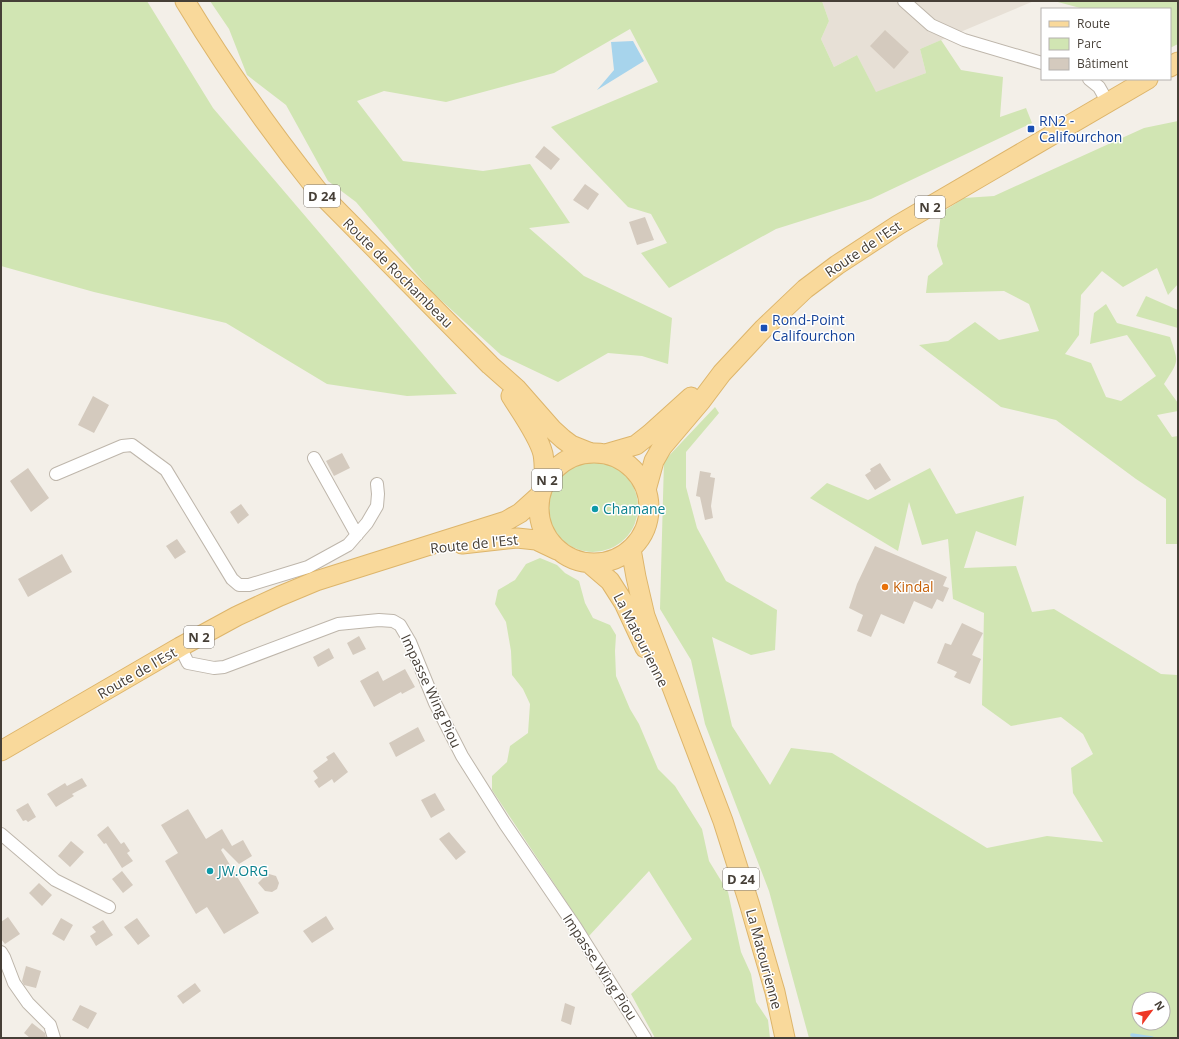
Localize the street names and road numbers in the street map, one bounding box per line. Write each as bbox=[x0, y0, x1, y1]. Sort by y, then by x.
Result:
road number: D 24 bbox=[304, 185, 340, 207]
road number: N 2 bbox=[915, 196, 945, 218]
street label: Route de Rochambeau bbox=[339, 214, 457, 332]
street label: Route de l'Est bbox=[821, 216, 905, 281]
road number: N 2 bbox=[532, 469, 562, 491]
street label: Route de l'Est bbox=[429, 529, 519, 558]
street label: La Matourienne bbox=[610, 589, 673, 690]
road number: N 2 bbox=[184, 626, 214, 648]
street label: Impasse Wing Piou bbox=[397, 631, 466, 751]
street label: Route de l'Est bbox=[94, 642, 180, 703]
road number: D 24 bbox=[723, 868, 759, 890]
street label: La Matourienne bbox=[742, 907, 787, 1011]
street label: Impasse Wing Piou bbox=[559, 910, 642, 1024]

